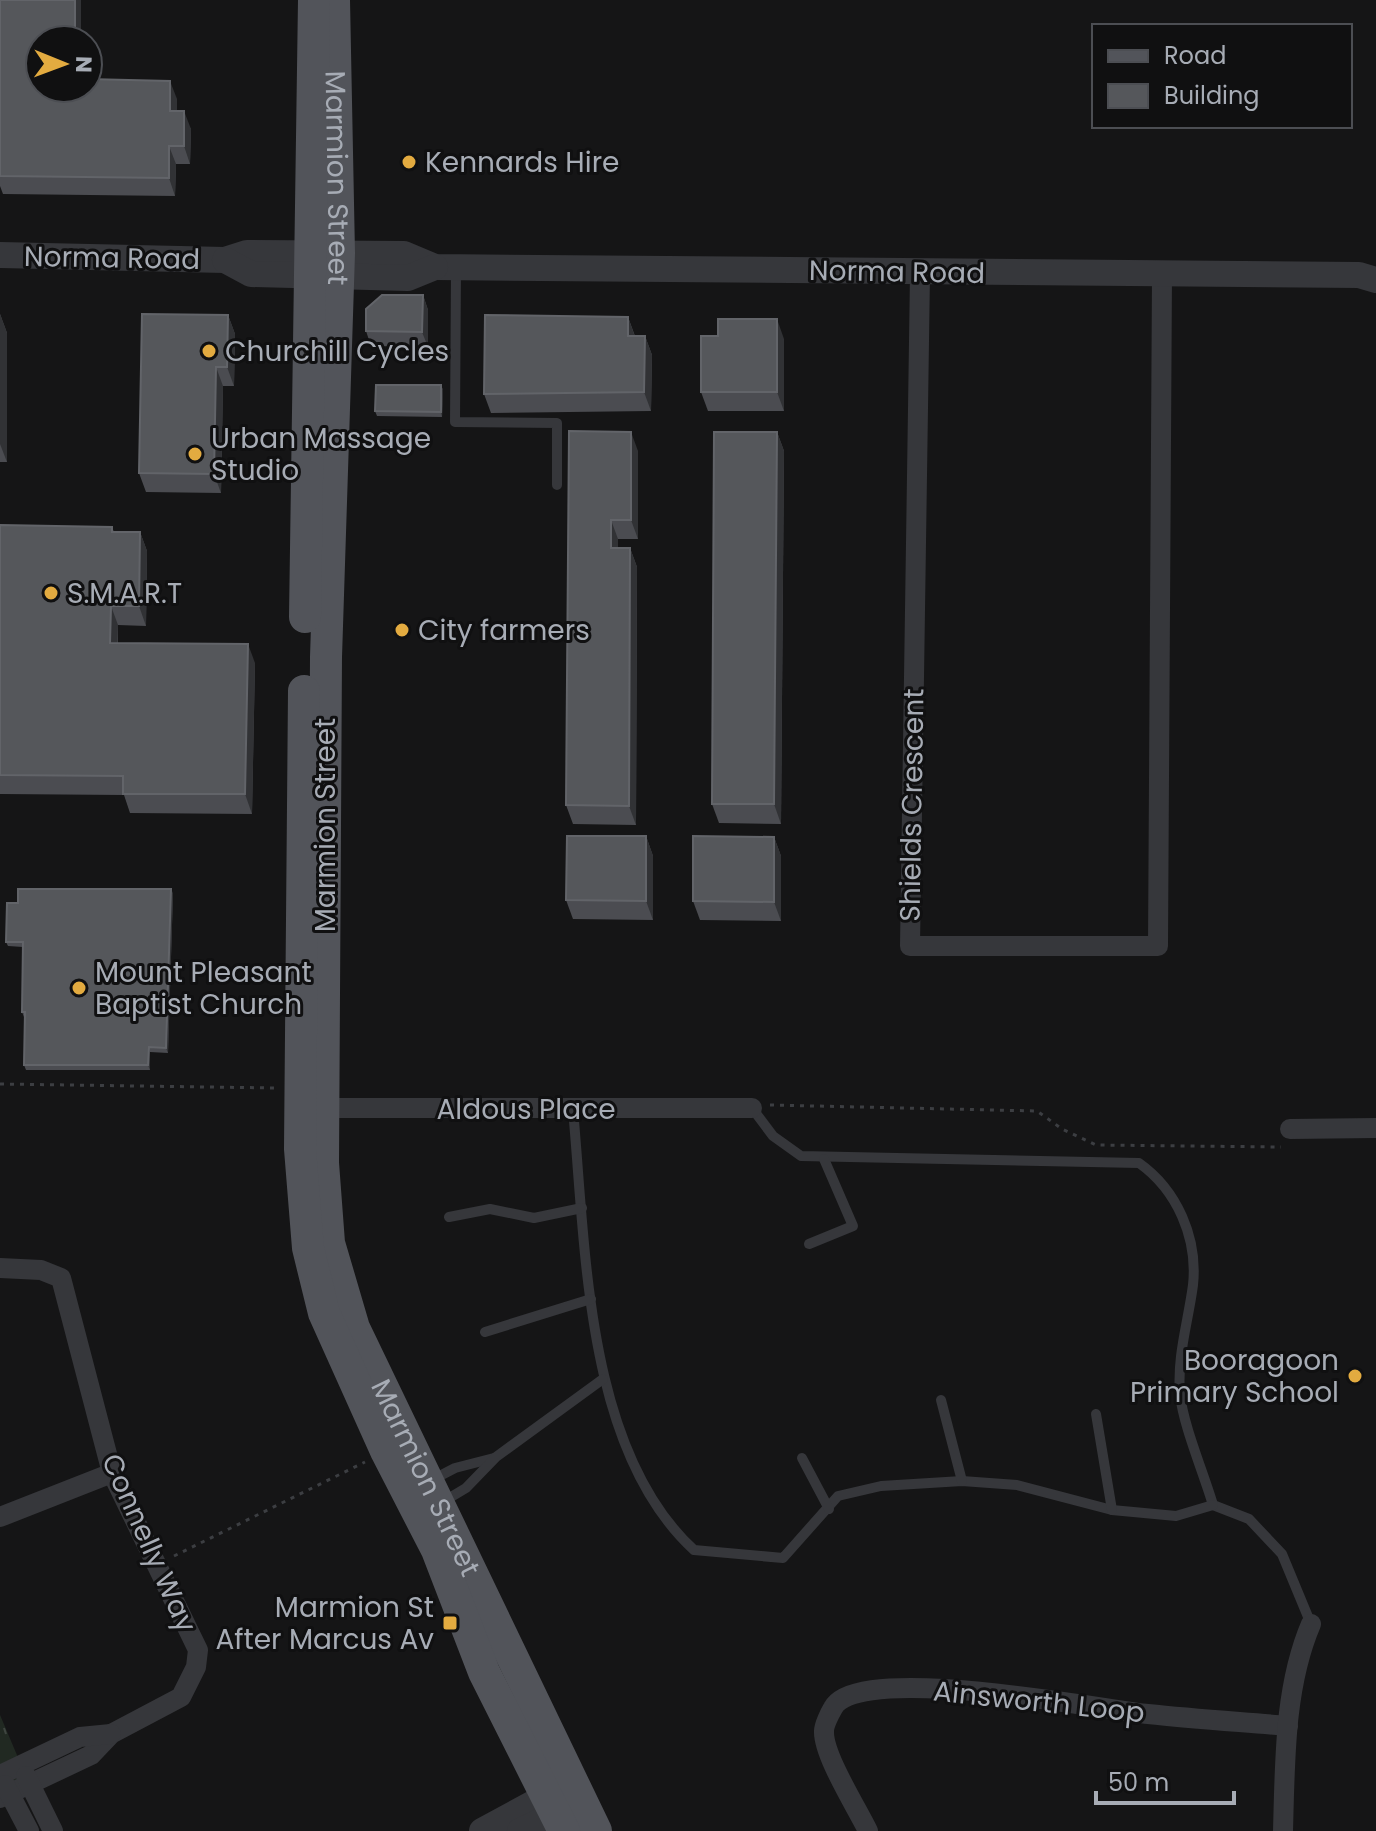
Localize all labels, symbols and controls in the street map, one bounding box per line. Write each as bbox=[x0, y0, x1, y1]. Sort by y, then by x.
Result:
north arrow bbox=[24, 24, 104, 104]
legend bbox=[1092, 24, 1352, 128]
text: Road bbox=[1164, 39, 1226, 72]
text: N bbox=[68, 56, 99, 73]
street label: Marmion Street bbox=[316, 70, 359, 286]
text: Building bbox=[1164, 79, 1260, 112]
place label: Kennards Hire bbox=[425, 143, 619, 182]
marker: Kennards Hire bbox=[400, 153, 418, 171]
street label: Norma Road bbox=[24, 237, 200, 279]
street label: Norma Road bbox=[809, 251, 985, 293]
place label: Churchill Cycles bbox=[225, 332, 449, 371]
marker: Churchill Cycles bbox=[200, 342, 218, 360]
place label: Urban Massage Studio bbox=[211, 419, 431, 490]
marker: Urban Massage Studio bbox=[186, 445, 204, 463]
place label: S.M.A.R.T bbox=[67, 574, 182, 613]
marker: S.M.A.R.T bbox=[42, 584, 60, 602]
place label: City farmers bbox=[418, 611, 590, 650]
marker: City farmers bbox=[393, 621, 411, 639]
street label: Shields Crescent bbox=[890, 688, 934, 922]
street label: Marmion Street bbox=[306, 718, 345, 932]
place label: Mount Pleasant Baptist Church bbox=[95, 953, 312, 1024]
marker: Mount Pleasant Baptist Church bbox=[70, 979, 88, 997]
street label: Aldous Place bbox=[436, 1090, 616, 1129]
place label: Booragoon Primary School bbox=[1130, 1341, 1339, 1412]
marker: Booragoon Primary School bbox=[1346, 1367, 1364, 1385]
street label: Marmion Street bbox=[362, 1372, 490, 1583]
street label: Connelly Way bbox=[92, 1447, 206, 1639]
place label: Marmion St After Marcus Av bbox=[215, 1588, 434, 1659]
marker: Marmion St After Marcus Av bbox=[441, 1614, 459, 1632]
street label: Ainsworth Loop bbox=[932, 1672, 1146, 1732]
scale bar bbox=[1096, 1755, 1234, 1805]
text: 50 m bbox=[1108, 1766, 1169, 1799]

